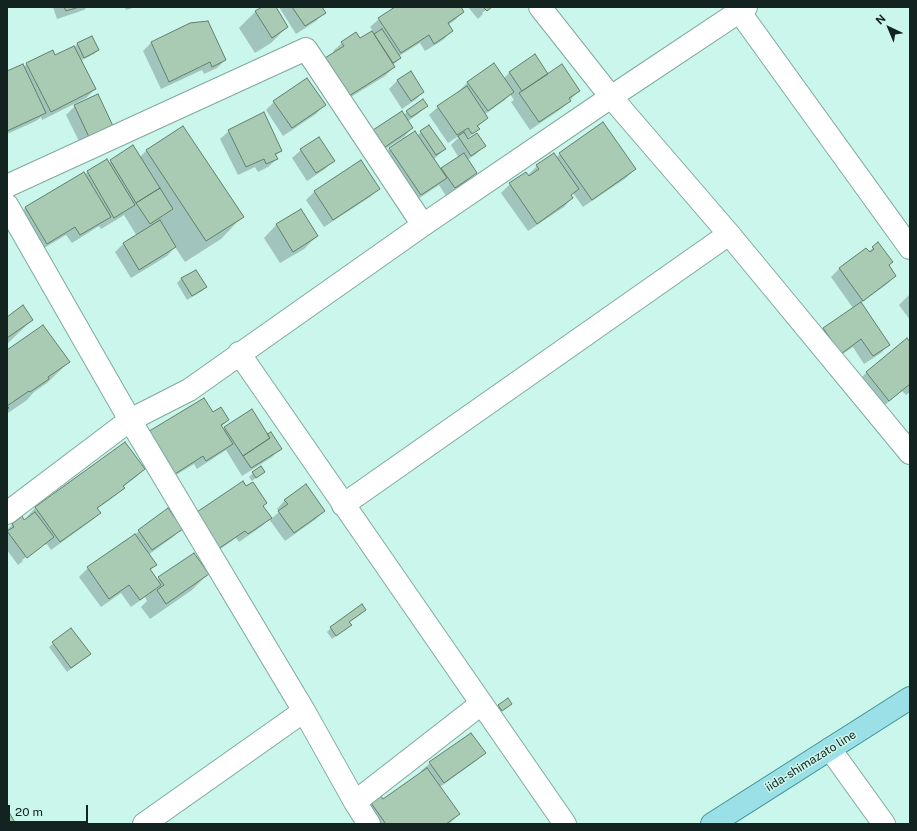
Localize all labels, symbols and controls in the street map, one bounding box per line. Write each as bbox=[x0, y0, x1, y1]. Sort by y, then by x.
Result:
north arrow bbox=[869, 8, 909, 48]
text: N bbox=[873, 12, 888, 27]
street label: iida-shimazato line bbox=[763, 727, 859, 795]
scale bar bbox=[10, 797, 90, 823]
text: 20 m bbox=[15, 805, 43, 819]

